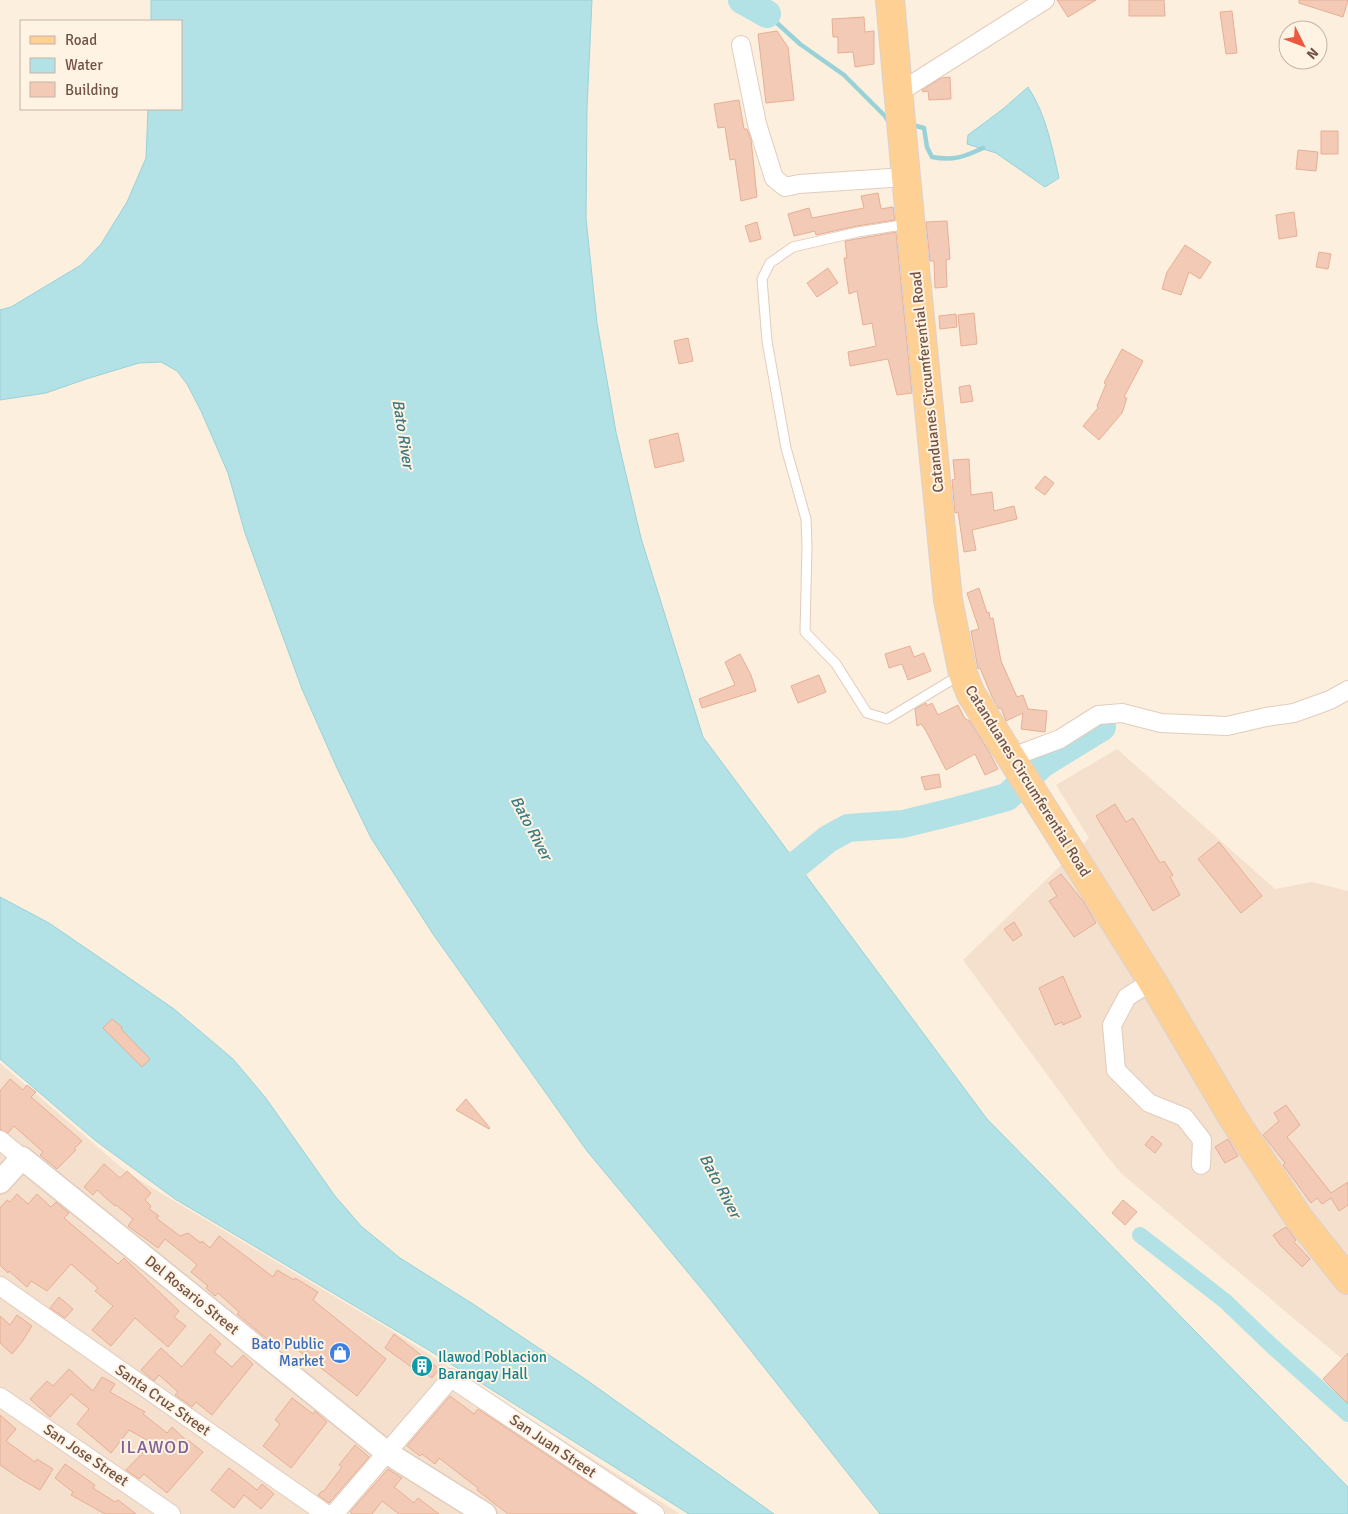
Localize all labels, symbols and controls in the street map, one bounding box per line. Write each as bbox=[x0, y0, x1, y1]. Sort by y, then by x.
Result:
legend bbox=[20, 20, 182, 110]
north arrow bbox=[1278, 20, 1328, 70]
text: Road bbox=[65, 31, 97, 49]
text: N bbox=[1303, 44, 1322, 63]
text: Water bbox=[65, 56, 103, 74]
text: Building bbox=[65, 81, 119, 99]
street label: Catanduanes Circumferential Road bbox=[906, 270, 948, 494]
water label: Bato River bbox=[388, 398, 419, 472]
street label: Catanduanes Circumferential Road bbox=[961, 682, 1095, 880]
water label: Bato River bbox=[506, 793, 557, 865]
water label: Bato River bbox=[695, 1151, 746, 1223]
street label: Del Rosario Street bbox=[141, 1252, 243, 1338]
place label: Bato Public Market bbox=[251, 1335, 324, 1370]
shop icon: Bato Public Market bbox=[328, 1341, 352, 1365]
place label: Ilawod Poblacion Barangay Hall bbox=[438, 1348, 547, 1383]
building icon: Ilawod Poblacion Barangay Hall bbox=[410, 1354, 434, 1378]
street label: Santa Cruz Street bbox=[112, 1360, 214, 1440]
street label: San Juan Street bbox=[506, 1410, 600, 1482]
street label: San Jose Street bbox=[40, 1420, 132, 1490]
district label: ILAWOD bbox=[120, 1436, 190, 1458]

